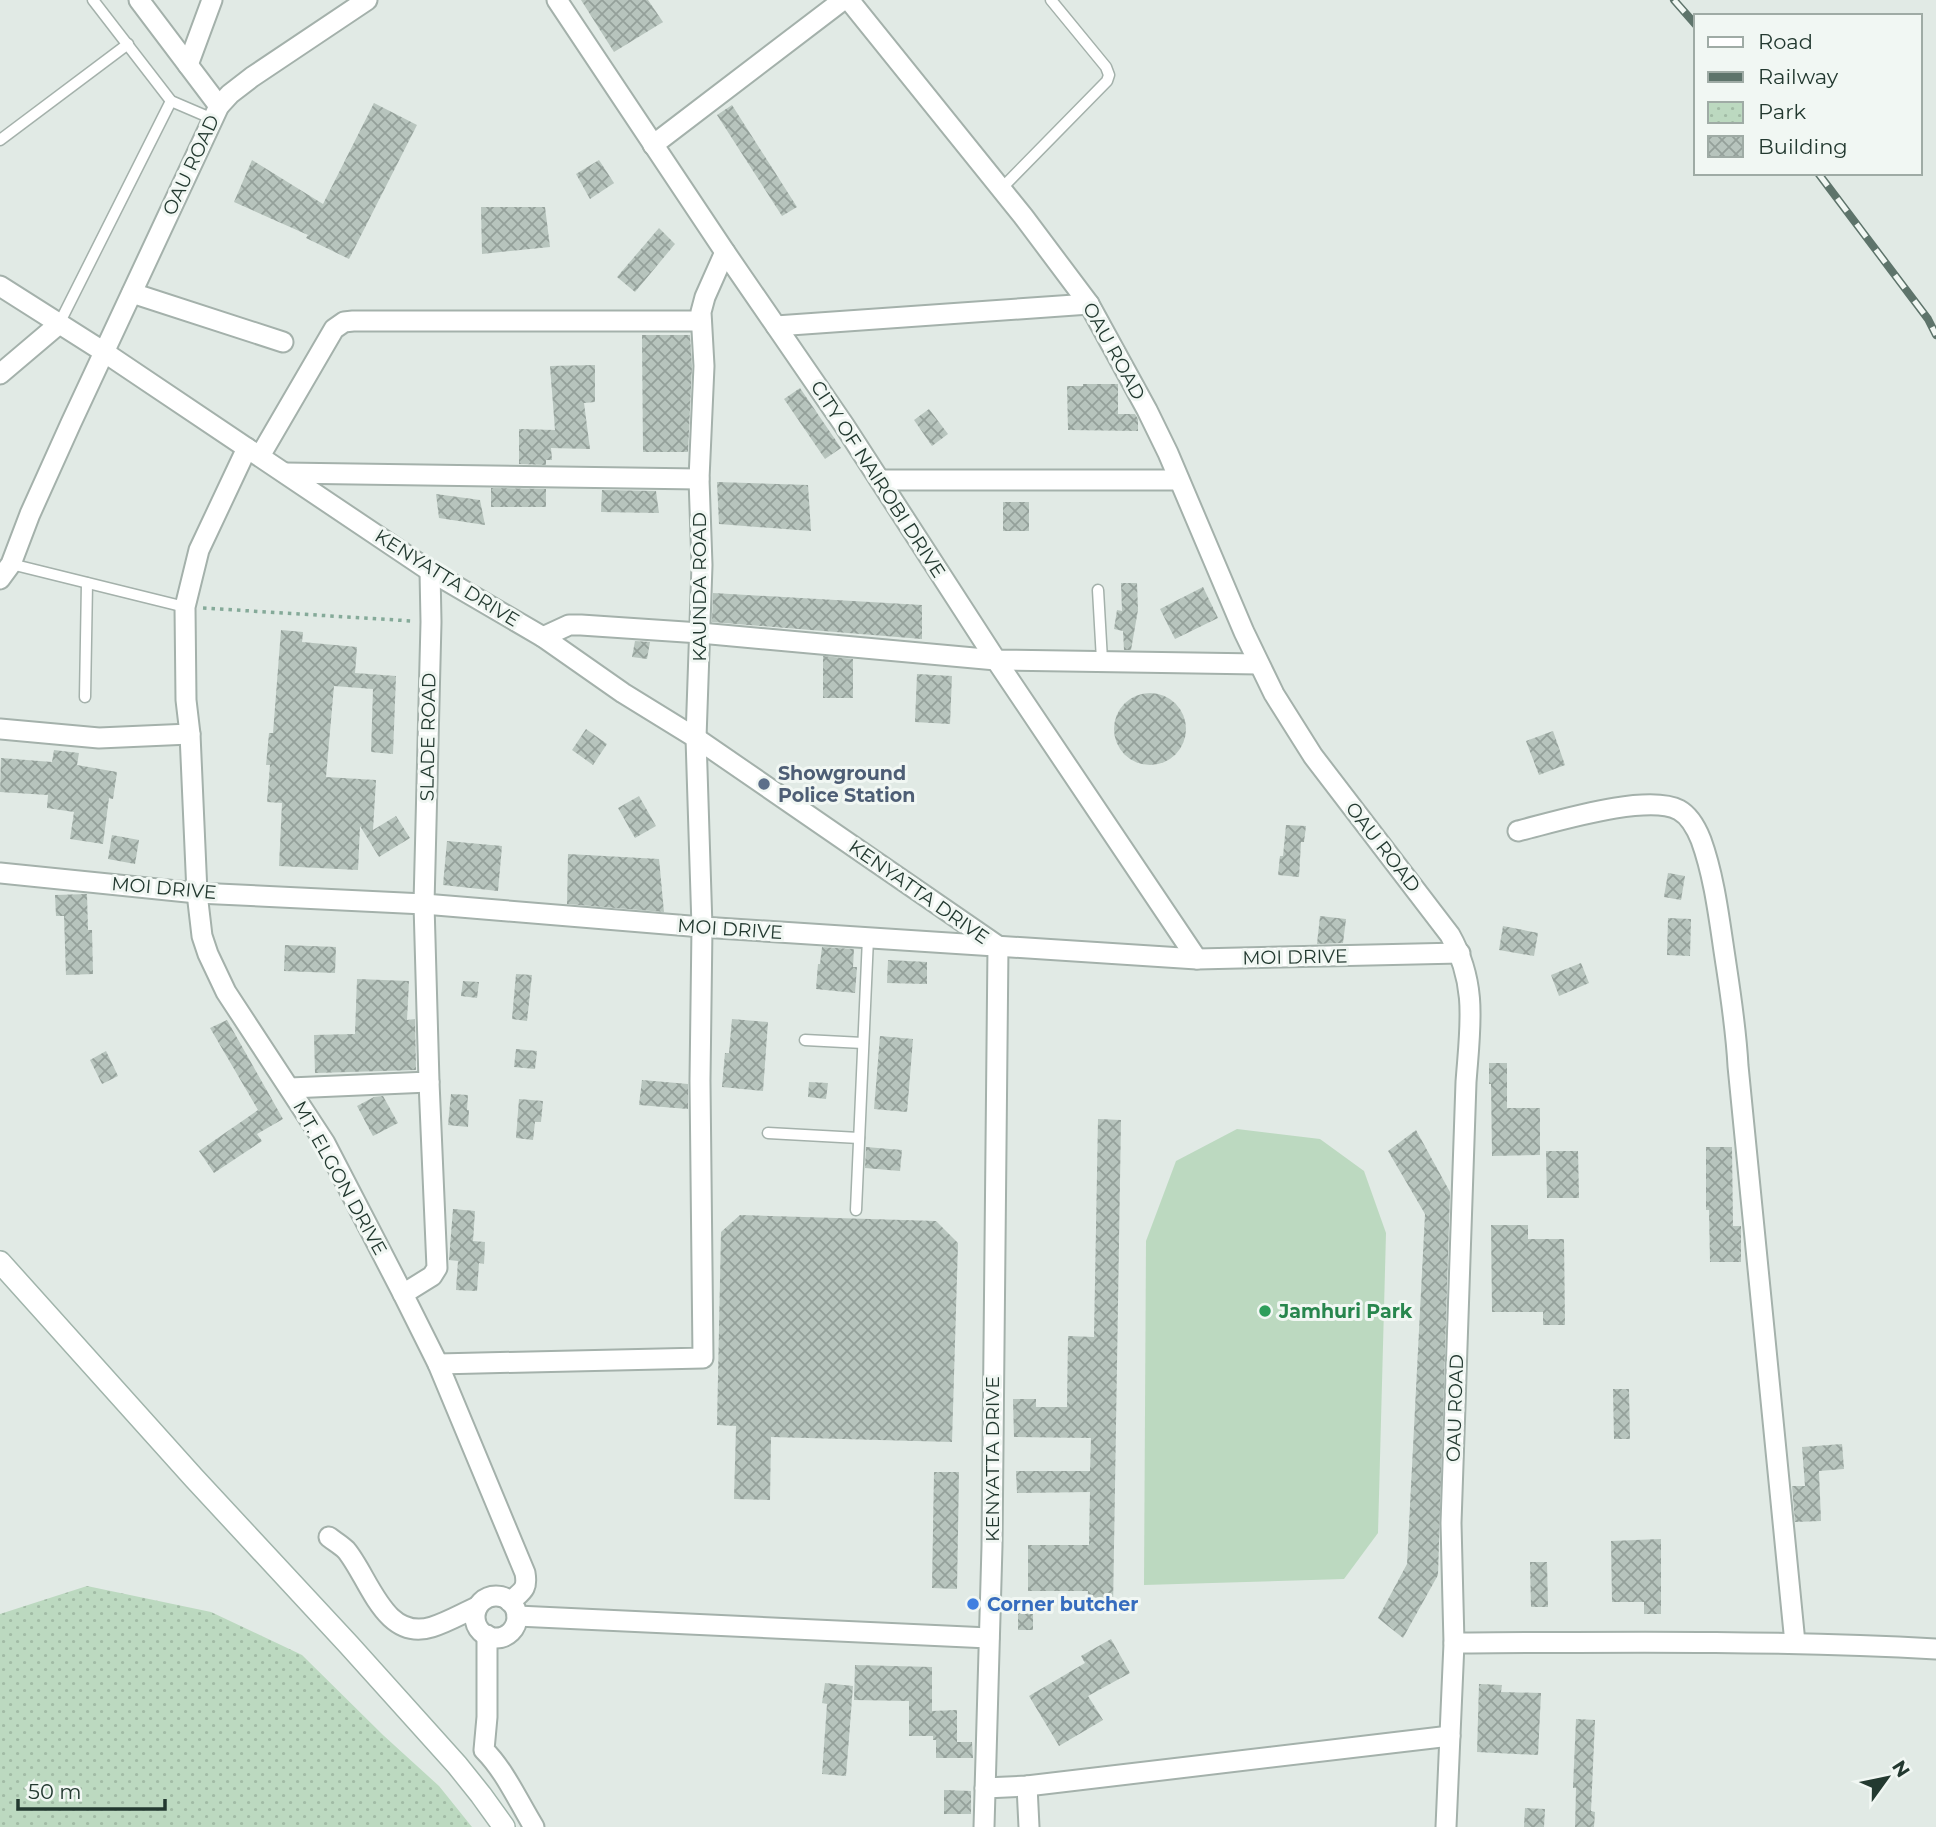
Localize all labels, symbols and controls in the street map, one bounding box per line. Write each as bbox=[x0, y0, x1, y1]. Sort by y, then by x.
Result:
legend bbox=[1694, 14, 1922, 175]
text: Road bbox=[1758, 29, 1813, 54]
text: Railway bbox=[1758, 64, 1839, 89]
text: Park bbox=[1758, 99, 1806, 124]
street label: OAU ROAD bbox=[158, 111, 224, 219]
text: Building bbox=[1758, 134, 1848, 159]
street label: OAU ROAD bbox=[1078, 298, 1150, 404]
street label: CITY OF NAIROBI DRIVE bbox=[806, 376, 950, 582]
street label: KAUNDA ROAD bbox=[688, 512, 711, 662]
street label: KENYATTA DRIVE bbox=[371, 524, 523, 632]
street label: SLADE ROAD bbox=[415, 672, 441, 802]
place label: Showground Police Station bbox=[778, 762, 915, 807]
marker: Showground Police Station bbox=[756, 776, 772, 792]
street label: OAU ROAD bbox=[1341, 797, 1425, 897]
street label: KENYATTA DRIVE bbox=[844, 835, 994, 949]
street label: MOI DRIVE bbox=[111, 872, 217, 904]
street label: MOI DRIVE bbox=[677, 914, 783, 944]
street label: MOI DRIVE bbox=[1242, 945, 1348, 969]
street label: MT. ELGON DRIVE bbox=[288, 1097, 392, 1259]
place label: Jamhuri Park bbox=[1278, 1300, 1413, 1323]
marker: Jamhuri Park bbox=[1257, 1303, 1273, 1319]
street label: OAU ROAD bbox=[1442, 1354, 1468, 1462]
street label: KENYATTA DRIVE bbox=[981, 1376, 1004, 1542]
place label: Corner butcher bbox=[987, 1593, 1138, 1616]
marker: Corner butcher bbox=[965, 1596, 981, 1612]
north arrow bbox=[1852, 1743, 1922, 1813]
text: N bbox=[1887, 1756, 1915, 1782]
scale bar bbox=[18, 1768, 164, 1812]
text: 50 m bbox=[28, 1779, 82, 1804]

